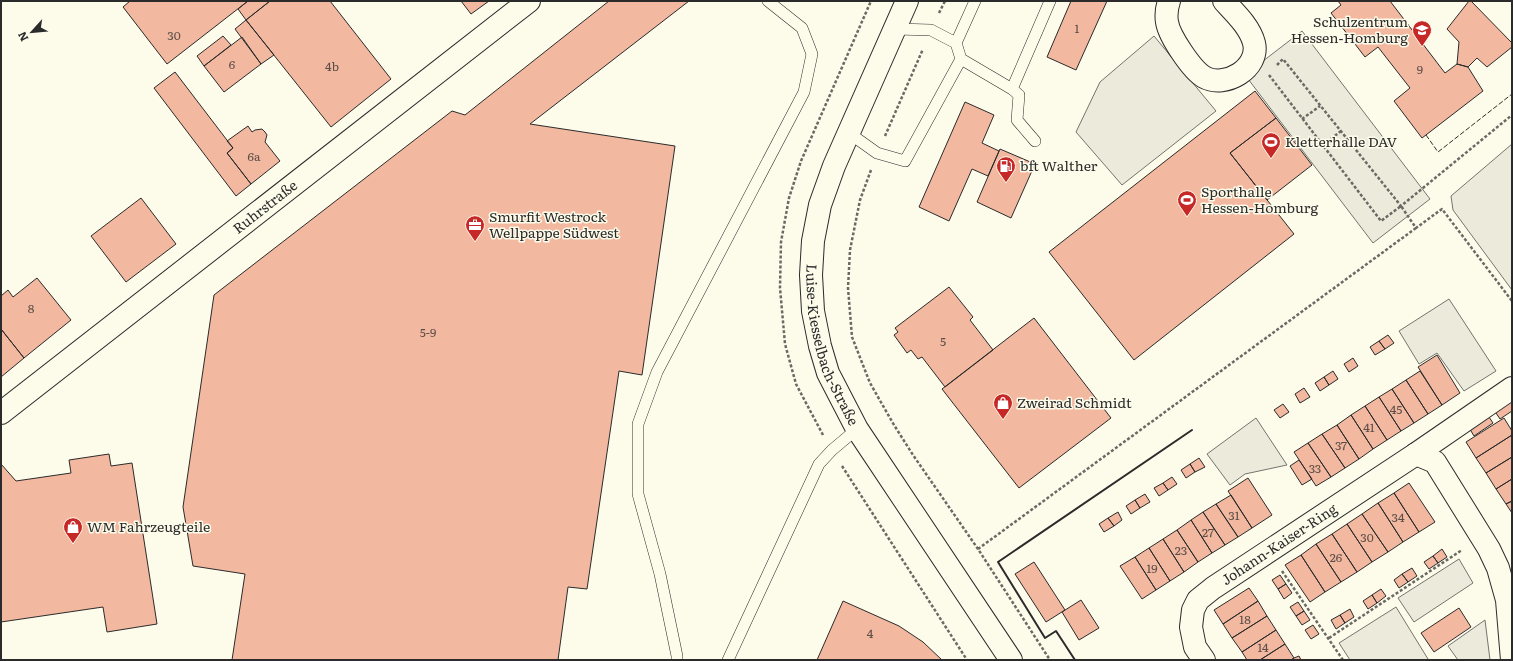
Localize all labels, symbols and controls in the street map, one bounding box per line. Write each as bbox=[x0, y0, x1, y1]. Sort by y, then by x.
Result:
place label: Schulzentrum Hessen-Homburg bbox=[1291, 11, 1408, 47]
north arrow bbox=[12, 12, 52, 52]
house number: 1 bbox=[1075, 19, 1080, 37]
school or university icon: Schulzentrum Hessen-Homburg bbox=[1411, 19, 1433, 47]
house number: 30 bbox=[167, 26, 181, 44]
text: N bbox=[13, 29, 31, 45]
house number: 6 bbox=[229, 55, 236, 73]
house number: 4b bbox=[325, 57, 339, 75]
house number: 9 bbox=[1417, 60, 1423, 78]
sports icon: Kletterhalle DAV bbox=[1260, 131, 1282, 159]
place label: Kletterhalle DAV bbox=[1285, 131, 1398, 151]
house number: 6a bbox=[248, 147, 261, 165]
fuel station icon: bft Walther bbox=[995, 155, 1017, 183]
place label: bft Walther bbox=[1020, 155, 1098, 175]
street label: Ruhrstraße bbox=[228, 175, 301, 238]
place label: Sporthalle Hessen-Homburg bbox=[1201, 181, 1318, 217]
sports icon: Sporthalle Hessen-Homburg bbox=[1176, 189, 1198, 217]
place label: Smurfit Westrock Wellpappe Südwest bbox=[489, 206, 619, 242]
office icon: Smurfit Westrock Wellpappe Südwest bbox=[464, 214, 486, 242]
street label: Luise-Kiesselbach-Straße bbox=[802, 264, 864, 429]
house number: 8 bbox=[28, 299, 35, 317]
house number: 5-9 bbox=[420, 323, 436, 341]
house number: 5 bbox=[940, 332, 946, 350]
shop icon: Zweirad Schmidt bbox=[992, 392, 1014, 420]
place label: Zweirad Schmidt bbox=[1017, 392, 1132, 412]
house number: 45 bbox=[1390, 400, 1402, 418]
house number: 41 bbox=[1363, 418, 1375, 436]
house number: 37 bbox=[1335, 436, 1347, 454]
house number: 33 bbox=[1309, 459, 1321, 477]
street label: Johann-Kaiser-Ring bbox=[1217, 498, 1341, 589]
house number: 31 bbox=[1228, 506, 1240, 524]
house number: 34 bbox=[1391, 508, 1405, 526]
shop icon: WM Fahrzeugteile bbox=[62, 516, 84, 544]
place label: WM Fahrzeugteile bbox=[87, 516, 210, 536]
house number: 27 bbox=[1202, 523, 1214, 541]
house number: 30 bbox=[1360, 528, 1374, 546]
house number: 23 bbox=[1175, 541, 1187, 559]
house number: 26 bbox=[1330, 548, 1343, 566]
house number: 19 bbox=[1146, 559, 1158, 577]
house number: 18 bbox=[1239, 610, 1251, 628]
house number: 4 bbox=[867, 624, 874, 642]
house number: 14 bbox=[1257, 638, 1269, 656]

